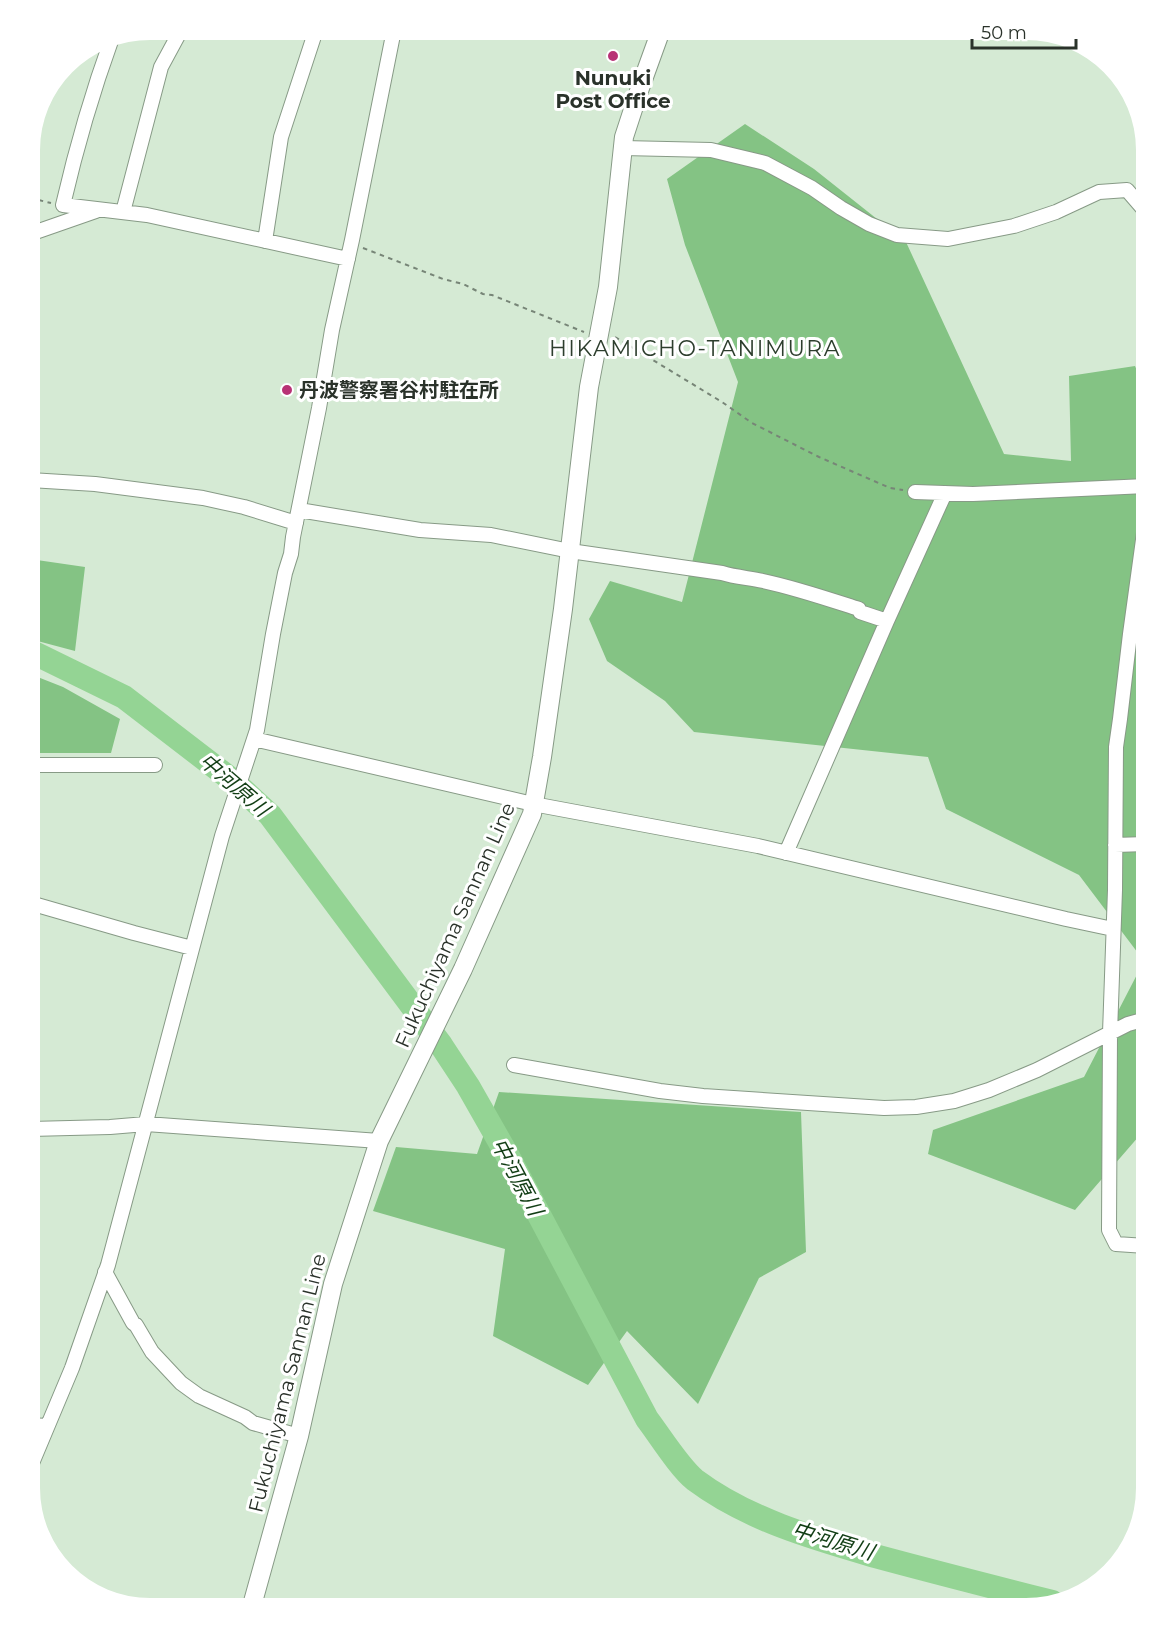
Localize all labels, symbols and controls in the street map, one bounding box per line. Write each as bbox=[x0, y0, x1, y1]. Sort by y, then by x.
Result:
scale bar bbox=[972, 12, 1076, 50]
text: 50 m bbox=[981, 22, 1027, 44]
marker: Nunuki Post Office bbox=[606, 49, 620, 63]
place label: Nunuki Post Office bbox=[555, 66, 671, 113]
district label: HIKAMICHO-TANIMURA bbox=[549, 335, 841, 362]
place label: 丹波警察署谷村駐在所 bbox=[299, 378, 499, 402]
marker: 丹波警察署谷村駐在所 bbox=[280, 383, 294, 397]
water label: 中河原川 bbox=[194, 748, 276, 823]
street label: Fukuchiyama Sannan Line bbox=[390, 799, 520, 1051]
water label: 中河原川 bbox=[487, 1134, 549, 1221]
street label: Fukuchiyama Sannan Line bbox=[243, 1251, 331, 1515]
water label: 中河原川 bbox=[789, 1516, 879, 1565]

